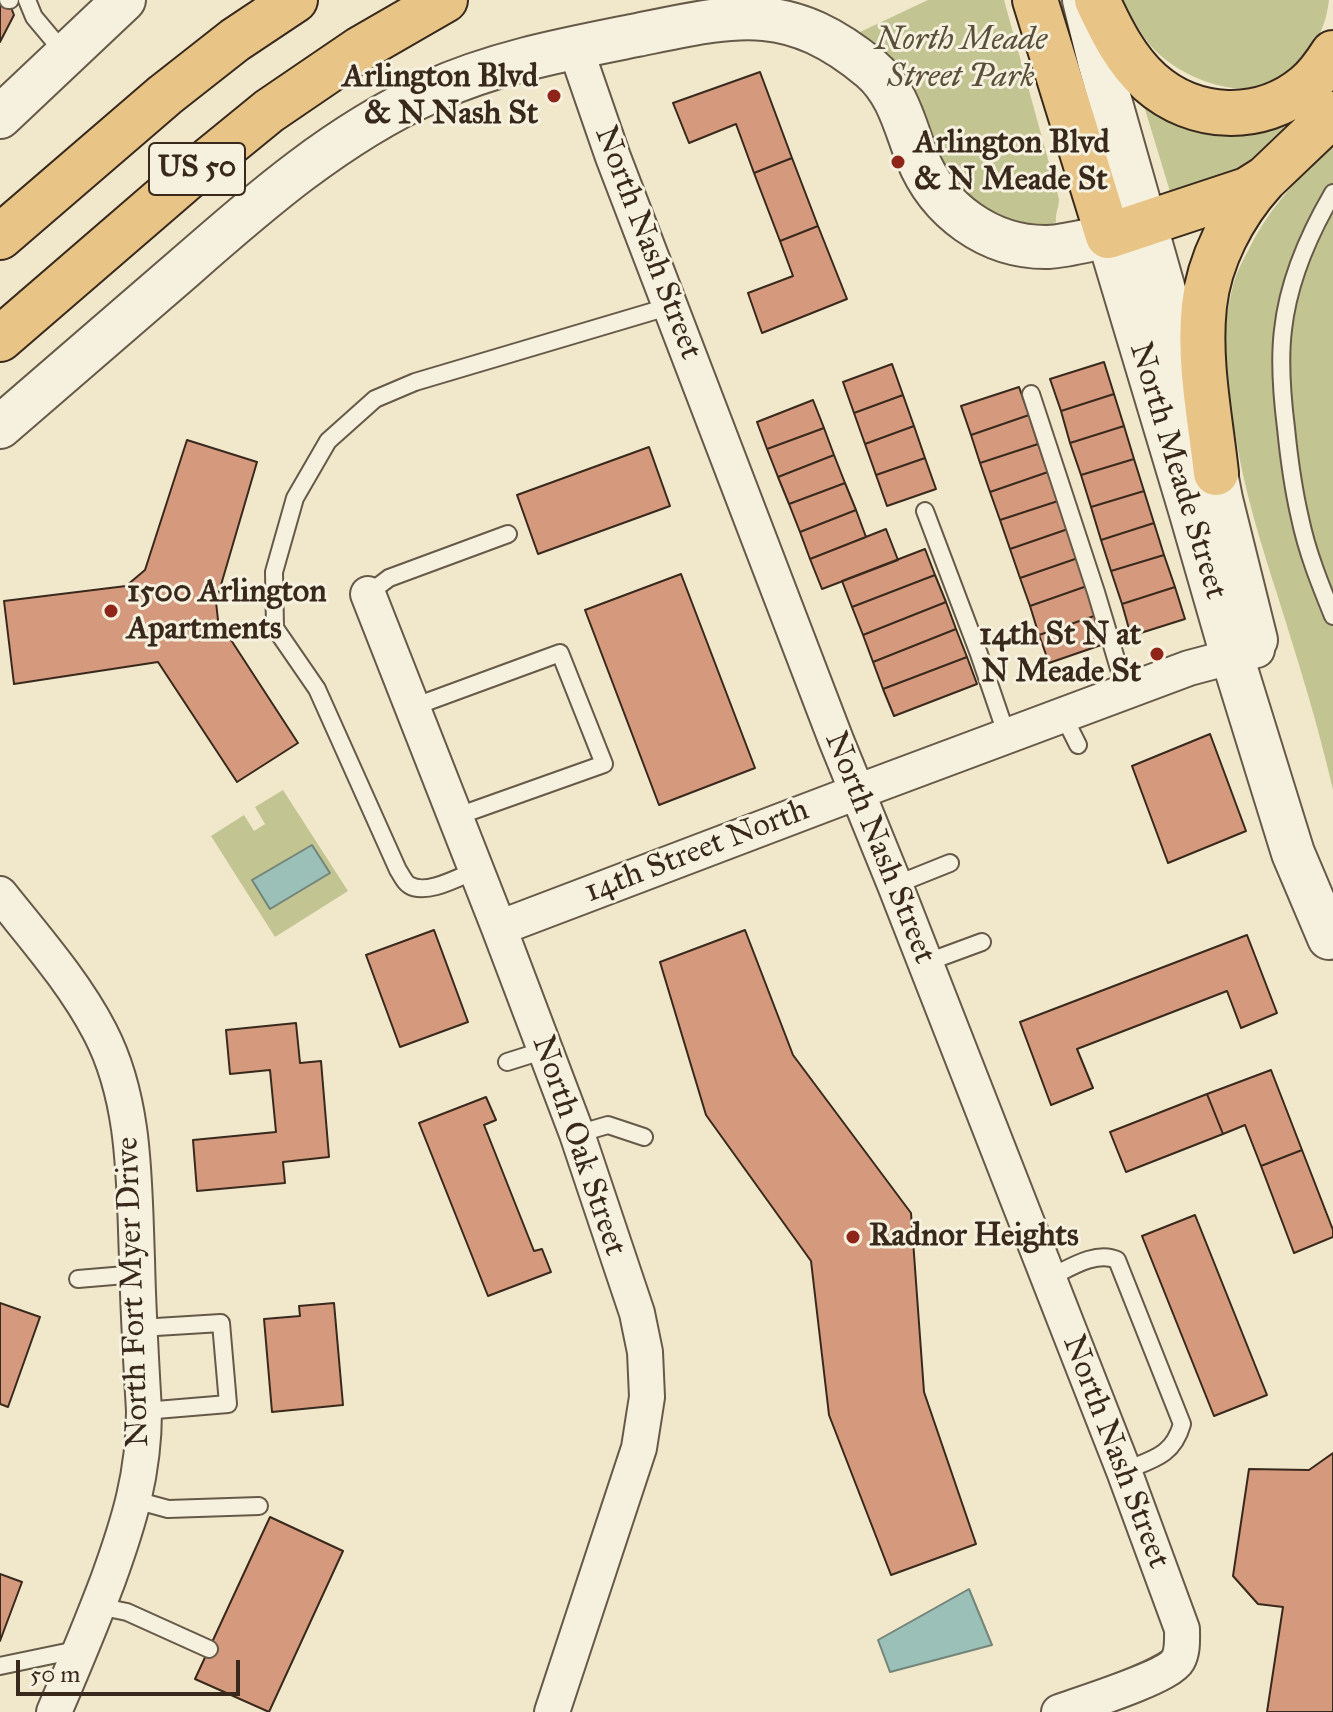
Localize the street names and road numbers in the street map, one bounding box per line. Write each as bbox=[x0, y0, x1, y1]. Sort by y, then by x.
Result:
street label: North Nash Street bbox=[585, 121, 709, 365]
road number: US 50 bbox=[149, 143, 245, 195]
street label: North Meade Street bbox=[1120, 338, 1234, 604]
street label: North Nash Street bbox=[815, 726, 943, 970]
street label: 14th Street North bbox=[580, 792, 814, 912]
street label: North Oak Street bbox=[522, 1031, 634, 1261]
street label: North Fort Myer Drive bbox=[109, 1136, 159, 1448]
street label: North Nash Street bbox=[1053, 1330, 1177, 1574]

